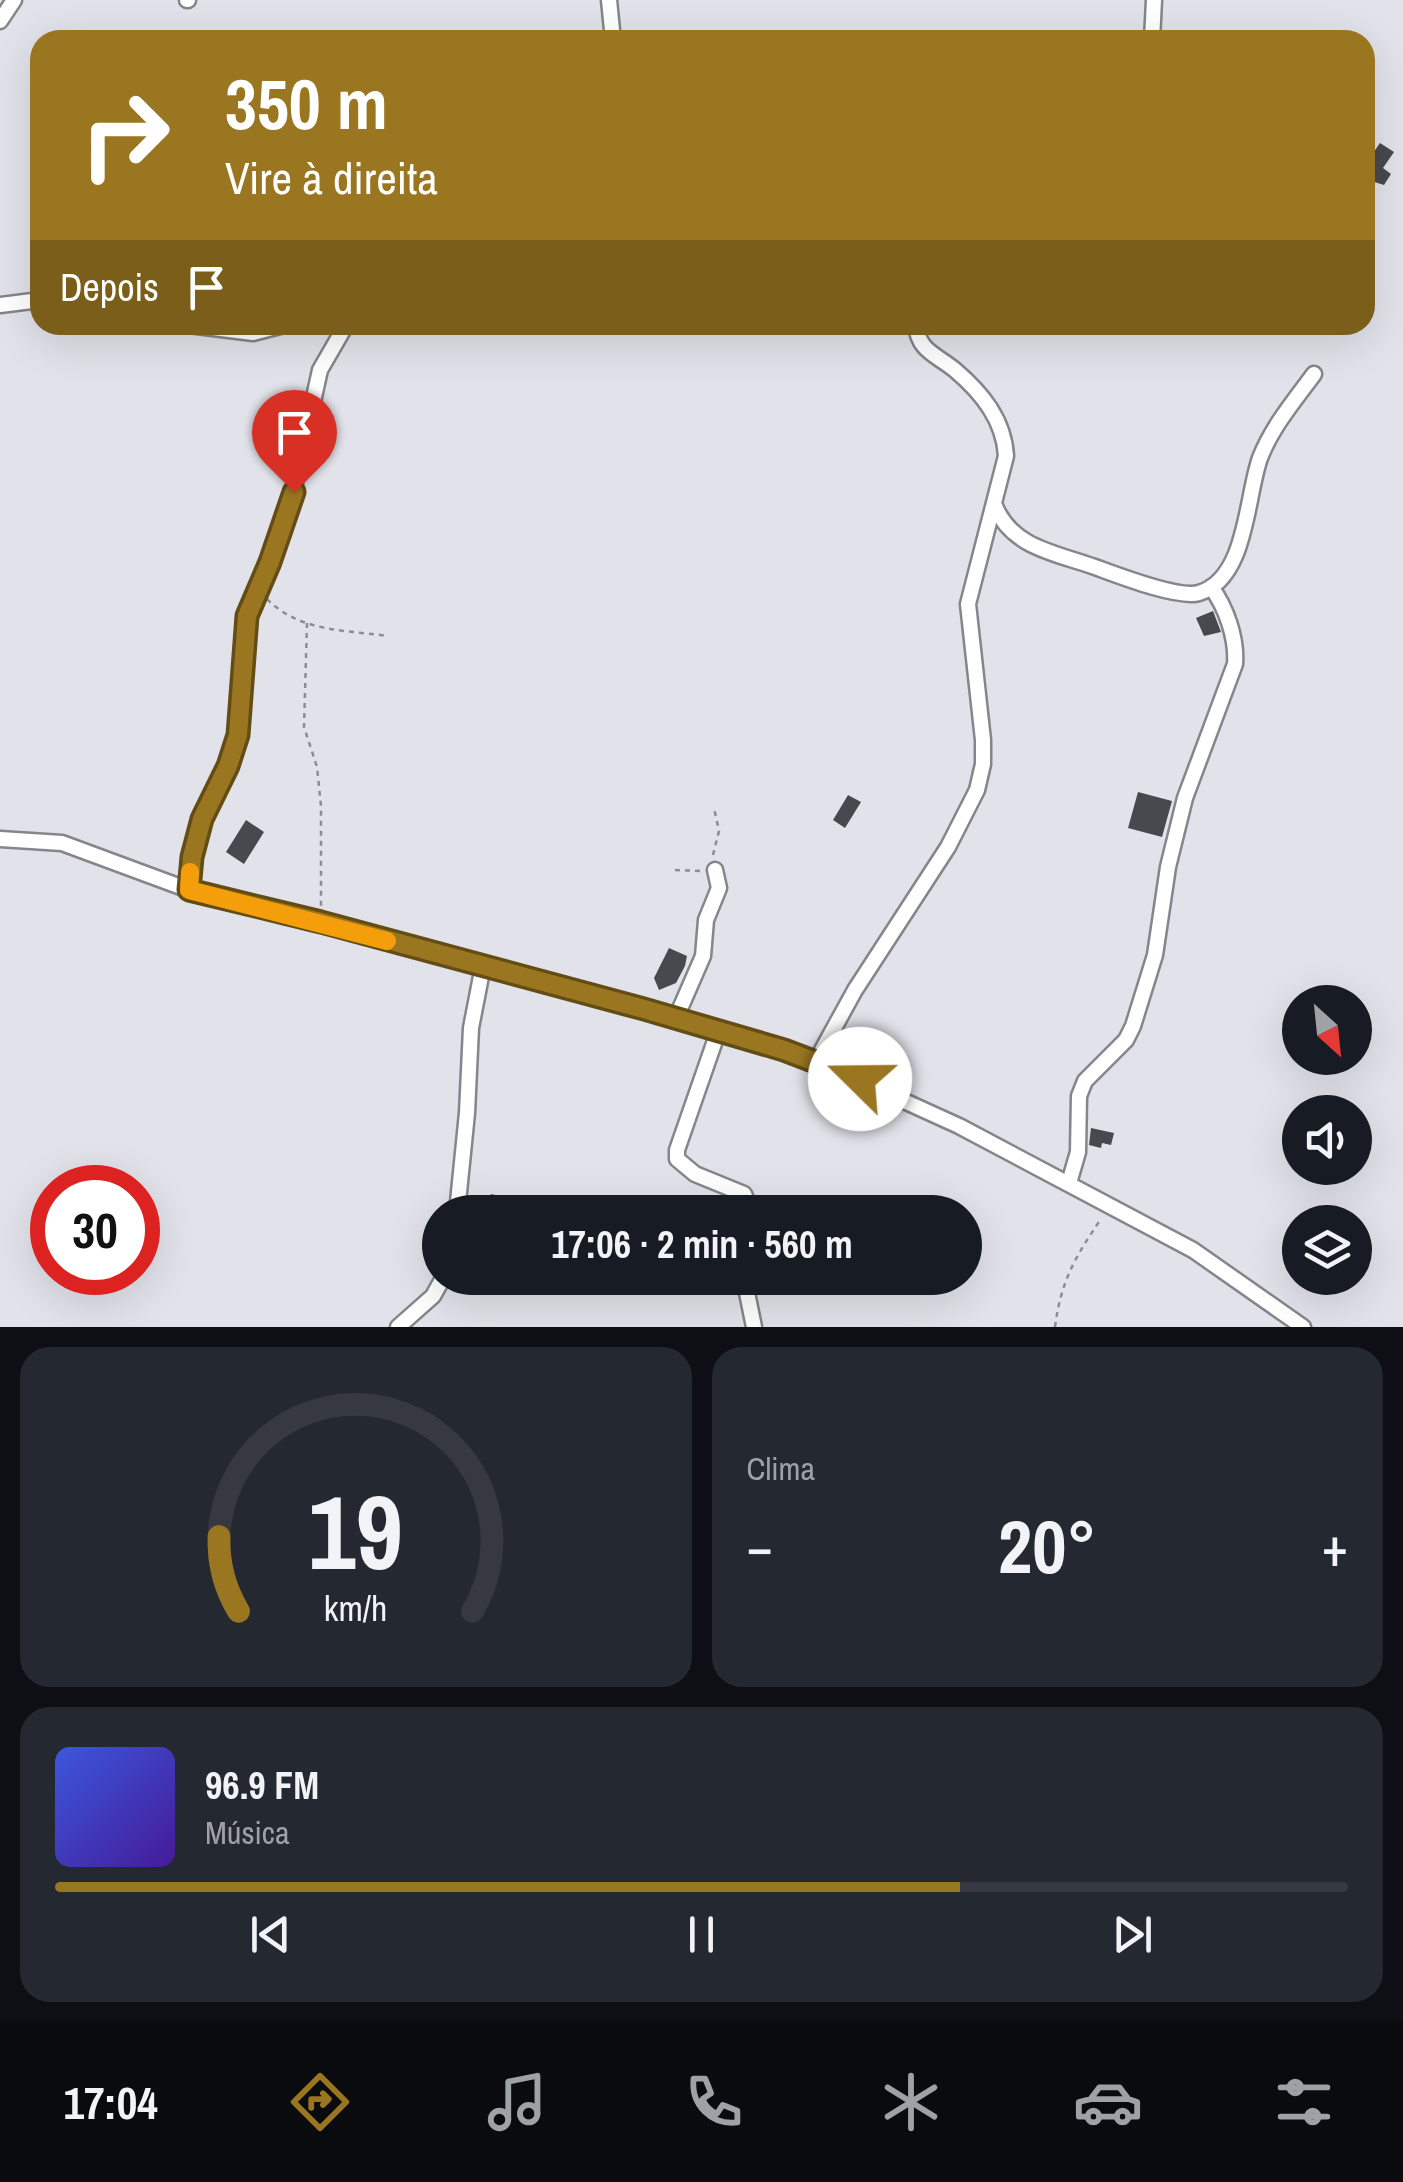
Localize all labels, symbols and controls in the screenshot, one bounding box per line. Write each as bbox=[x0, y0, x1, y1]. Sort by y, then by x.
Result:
text: 350 m bbox=[225, 57, 388, 151]
icon: right bbox=[60, 70, 190, 200]
text: Vire à direita bbox=[225, 147, 438, 208]
icon: arrive bbox=[179, 260, 234, 315]
text: Depois bbox=[60, 262, 159, 313]
pin bbox=[252, 390, 337, 493]
icon: arrive bbox=[267, 405, 322, 460]
north arrow bbox=[1282, 985, 1372, 1075]
map controls bbox=[1282, 985, 1372, 1295]
position arrow bbox=[808, 1027, 912, 1131]
button: sound bbox=[1282, 1095, 1372, 1185]
speed limit sign: 30 bbox=[30, 1165, 160, 1295]
button: layers bbox=[1282, 1205, 1372, 1295]
text: 17:06 · 2 min · 560 m bbox=[551, 1219, 853, 1270]
text: Clima bbox=[747, 1447, 815, 1490]
text: 19 bbox=[308, 1461, 403, 1601]
text: 20° bbox=[998, 1495, 1096, 1596]
text: − bbox=[747, 1509, 773, 1583]
text: + bbox=[1322, 1509, 1348, 1583]
text: km/h bbox=[324, 1584, 388, 1632]
text: 96.9 FM bbox=[205, 1760, 319, 1811]
text: Música bbox=[205, 1811, 290, 1854]
icon: previous bbox=[243, 1907, 298, 1962]
icon: pause bbox=[674, 1907, 729, 1962]
icon: next bbox=[1105, 1907, 1160, 1962]
icon: directions bbox=[285, 2067, 355, 2137]
icon: music bbox=[482, 2067, 552, 2137]
icon: phone bbox=[679, 2067, 749, 2137]
icon: climate bbox=[876, 2067, 946, 2137]
icon: car bbox=[1073, 2067, 1143, 2137]
icon: filters bbox=[1269, 2067, 1339, 2137]
text: 17:04 bbox=[63, 2072, 158, 2133]

